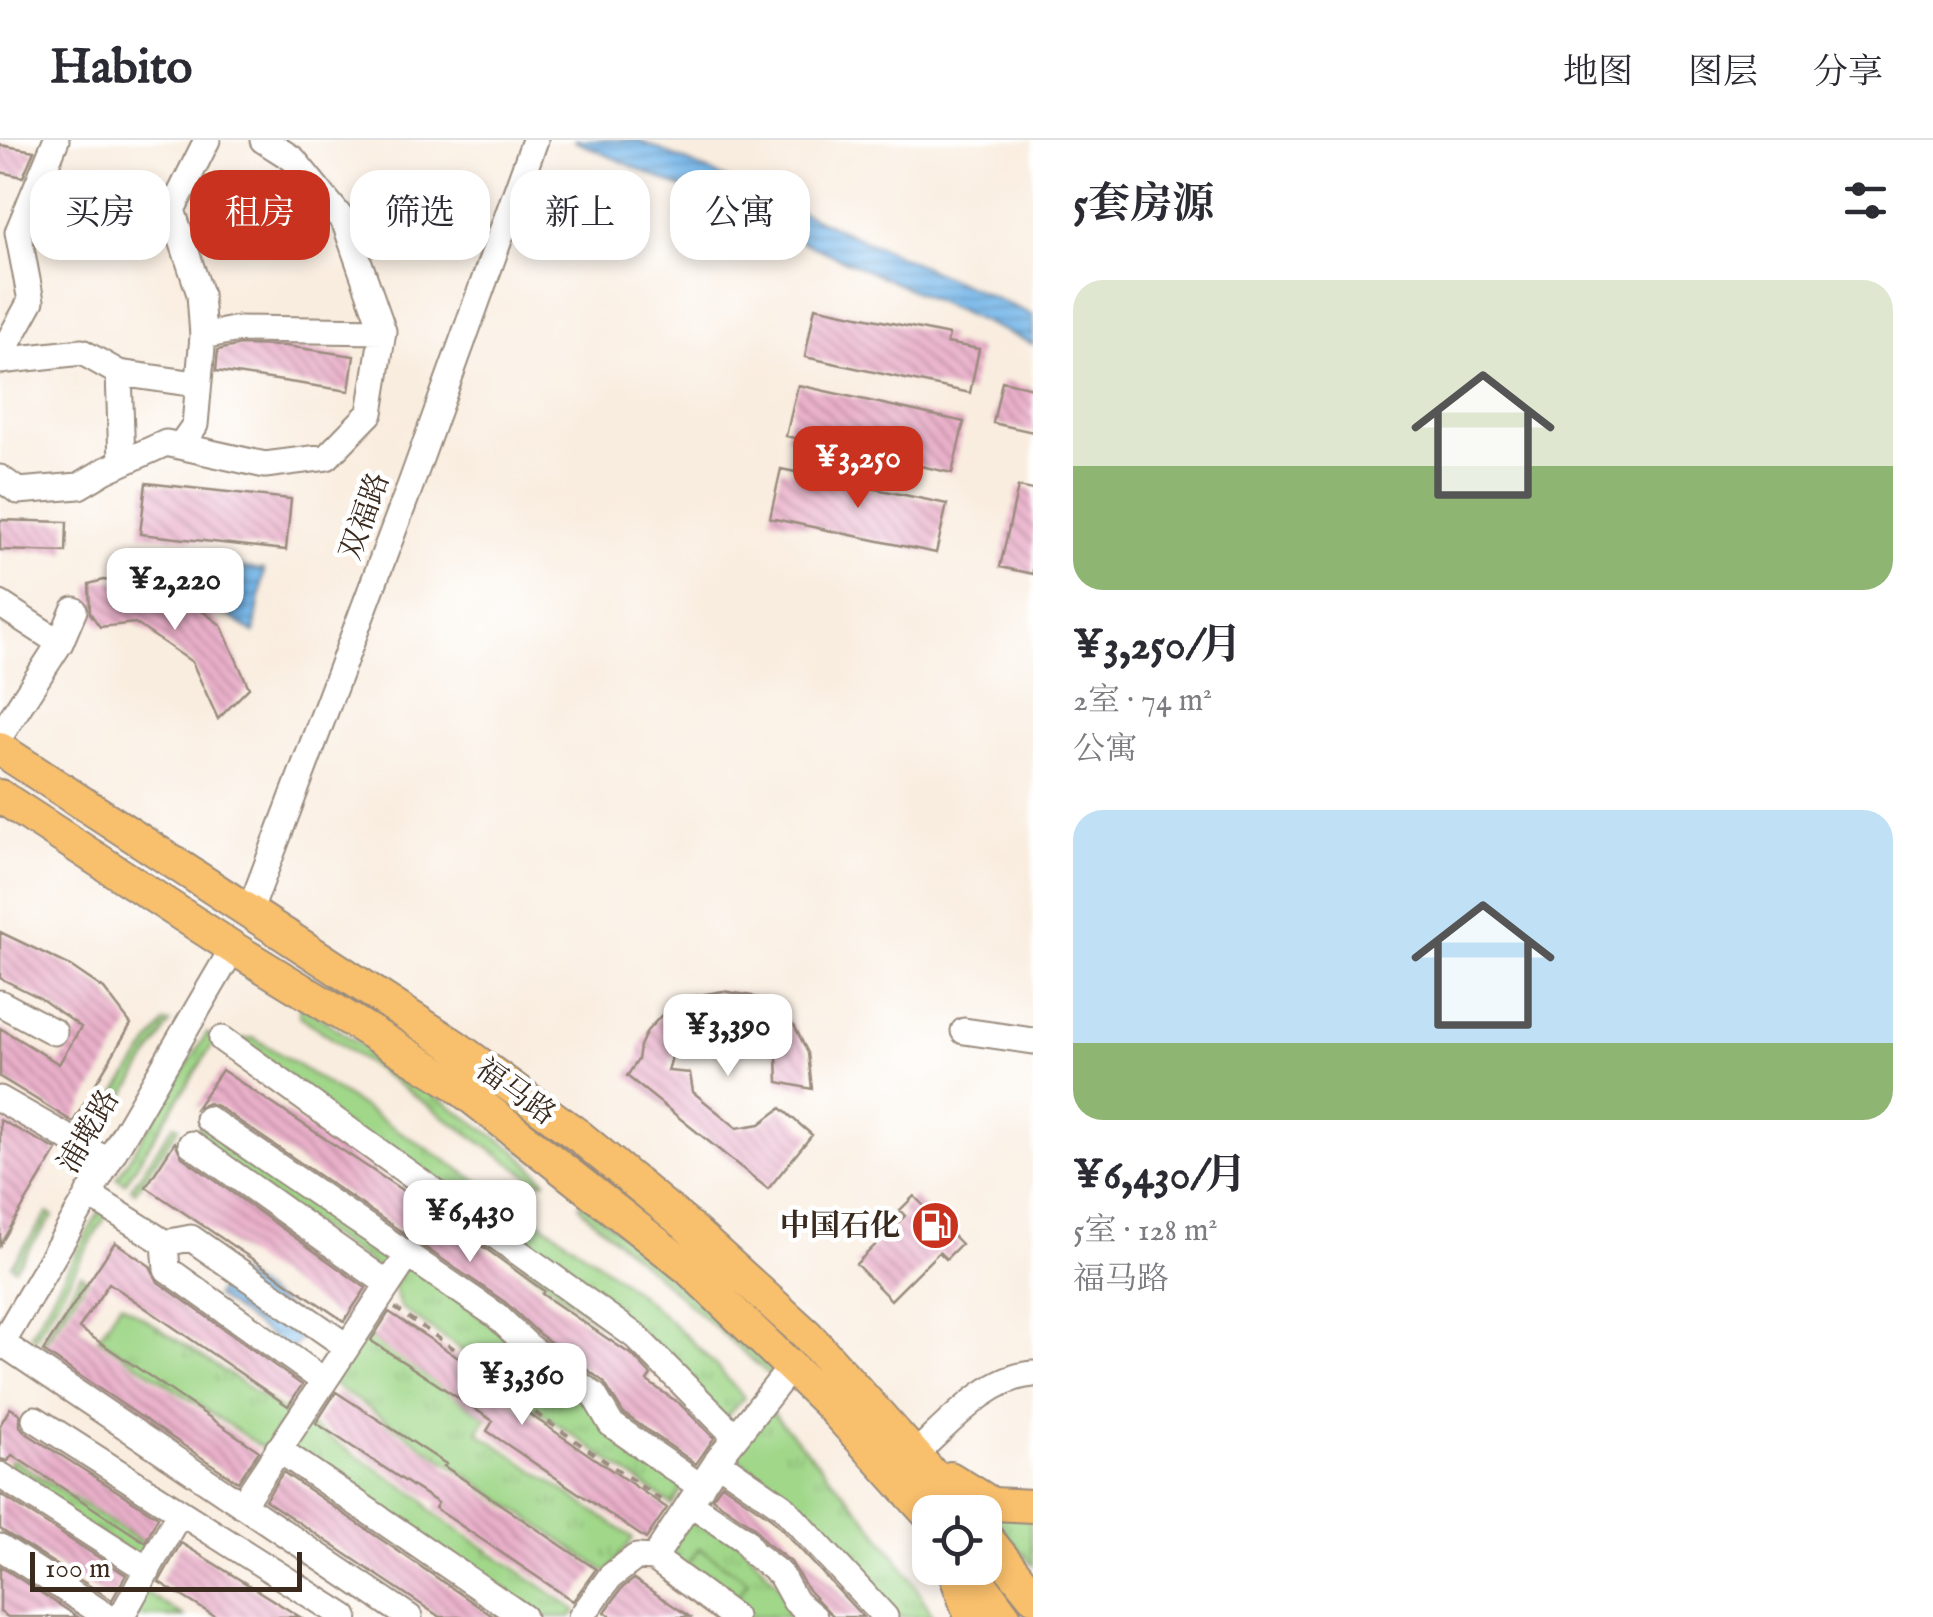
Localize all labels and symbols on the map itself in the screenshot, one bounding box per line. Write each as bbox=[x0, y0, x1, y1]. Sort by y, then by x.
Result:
pin: ¥3,250 bbox=[777, 426, 939, 511]
street label: 双福路 bbox=[333, 468, 399, 565]
pin: ¥2,220 bbox=[94, 548, 256, 633]
pin: ¥3,390 bbox=[647, 994, 809, 1079]
street label: 福马路 bbox=[467, 1051, 562, 1134]
street label: 浦墘路 bbox=[51, 1084, 129, 1180]
pin: ¥6,430 bbox=[389, 1180, 551, 1265]
fuel station icon: 中国石化 bbox=[909, 1199, 961, 1251]
place label: 中国石化 bbox=[780, 1208, 900, 1246]
pin: ¥3,360 bbox=[441, 1343, 603, 1428]
scale bar bbox=[30, 1547, 302, 1592]

